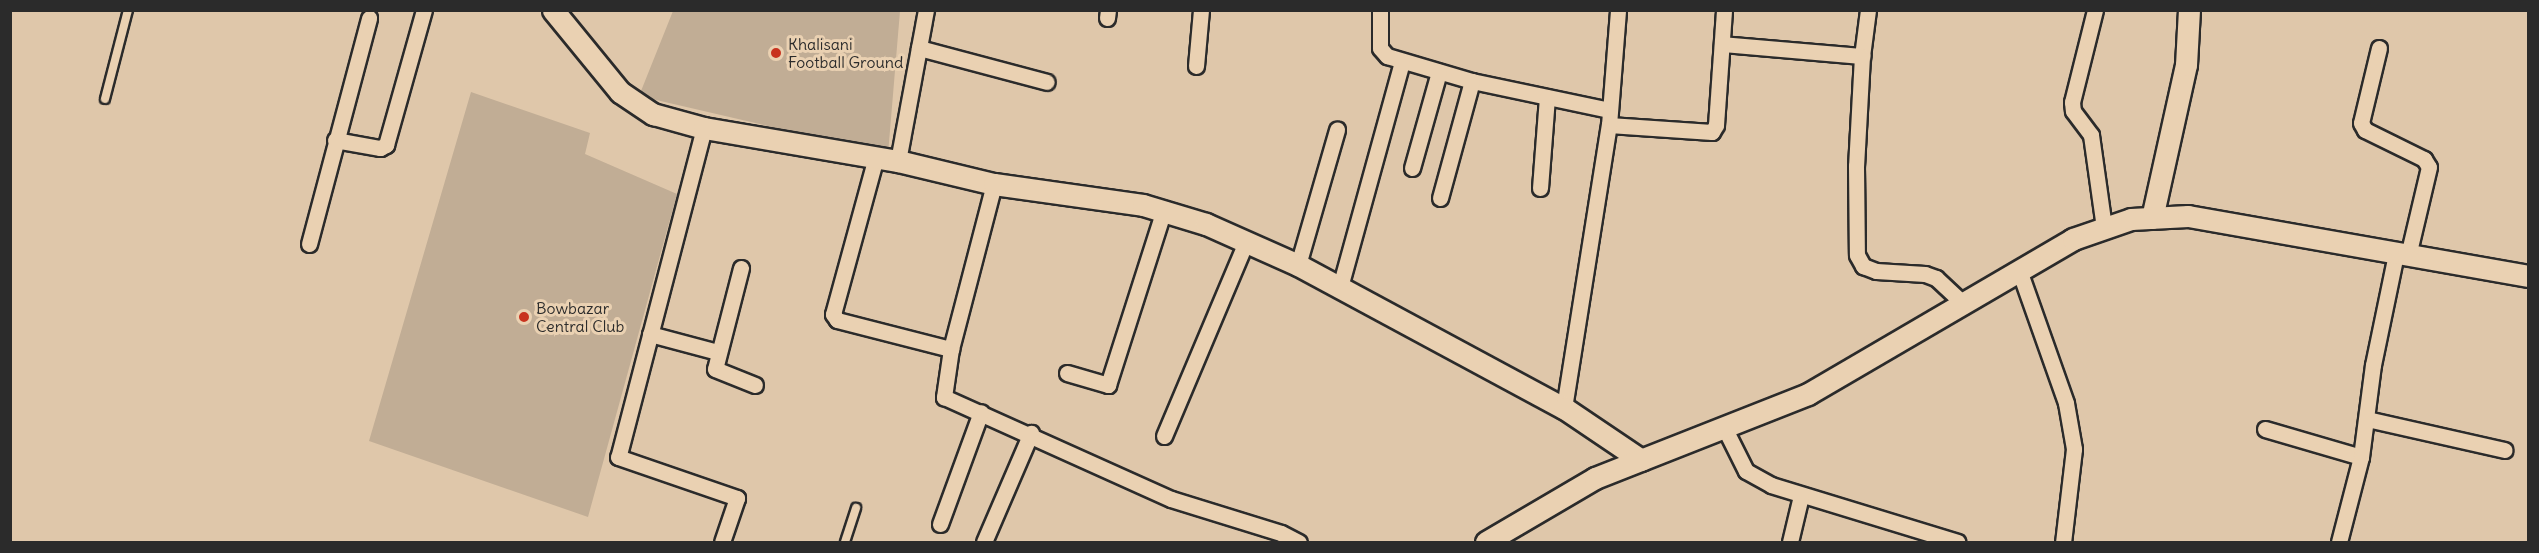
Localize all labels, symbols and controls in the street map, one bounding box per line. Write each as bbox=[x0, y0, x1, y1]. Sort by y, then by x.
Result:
place label: Khalisani Football Ground bbox=[788, 34, 904, 72]
marker: Khalisani Football Ground bbox=[769, 46, 783, 60]
place label: Bowbazar Central Club bbox=[536, 298, 624, 336]
marker: Bowbazar Central Club bbox=[517, 310, 531, 324]

